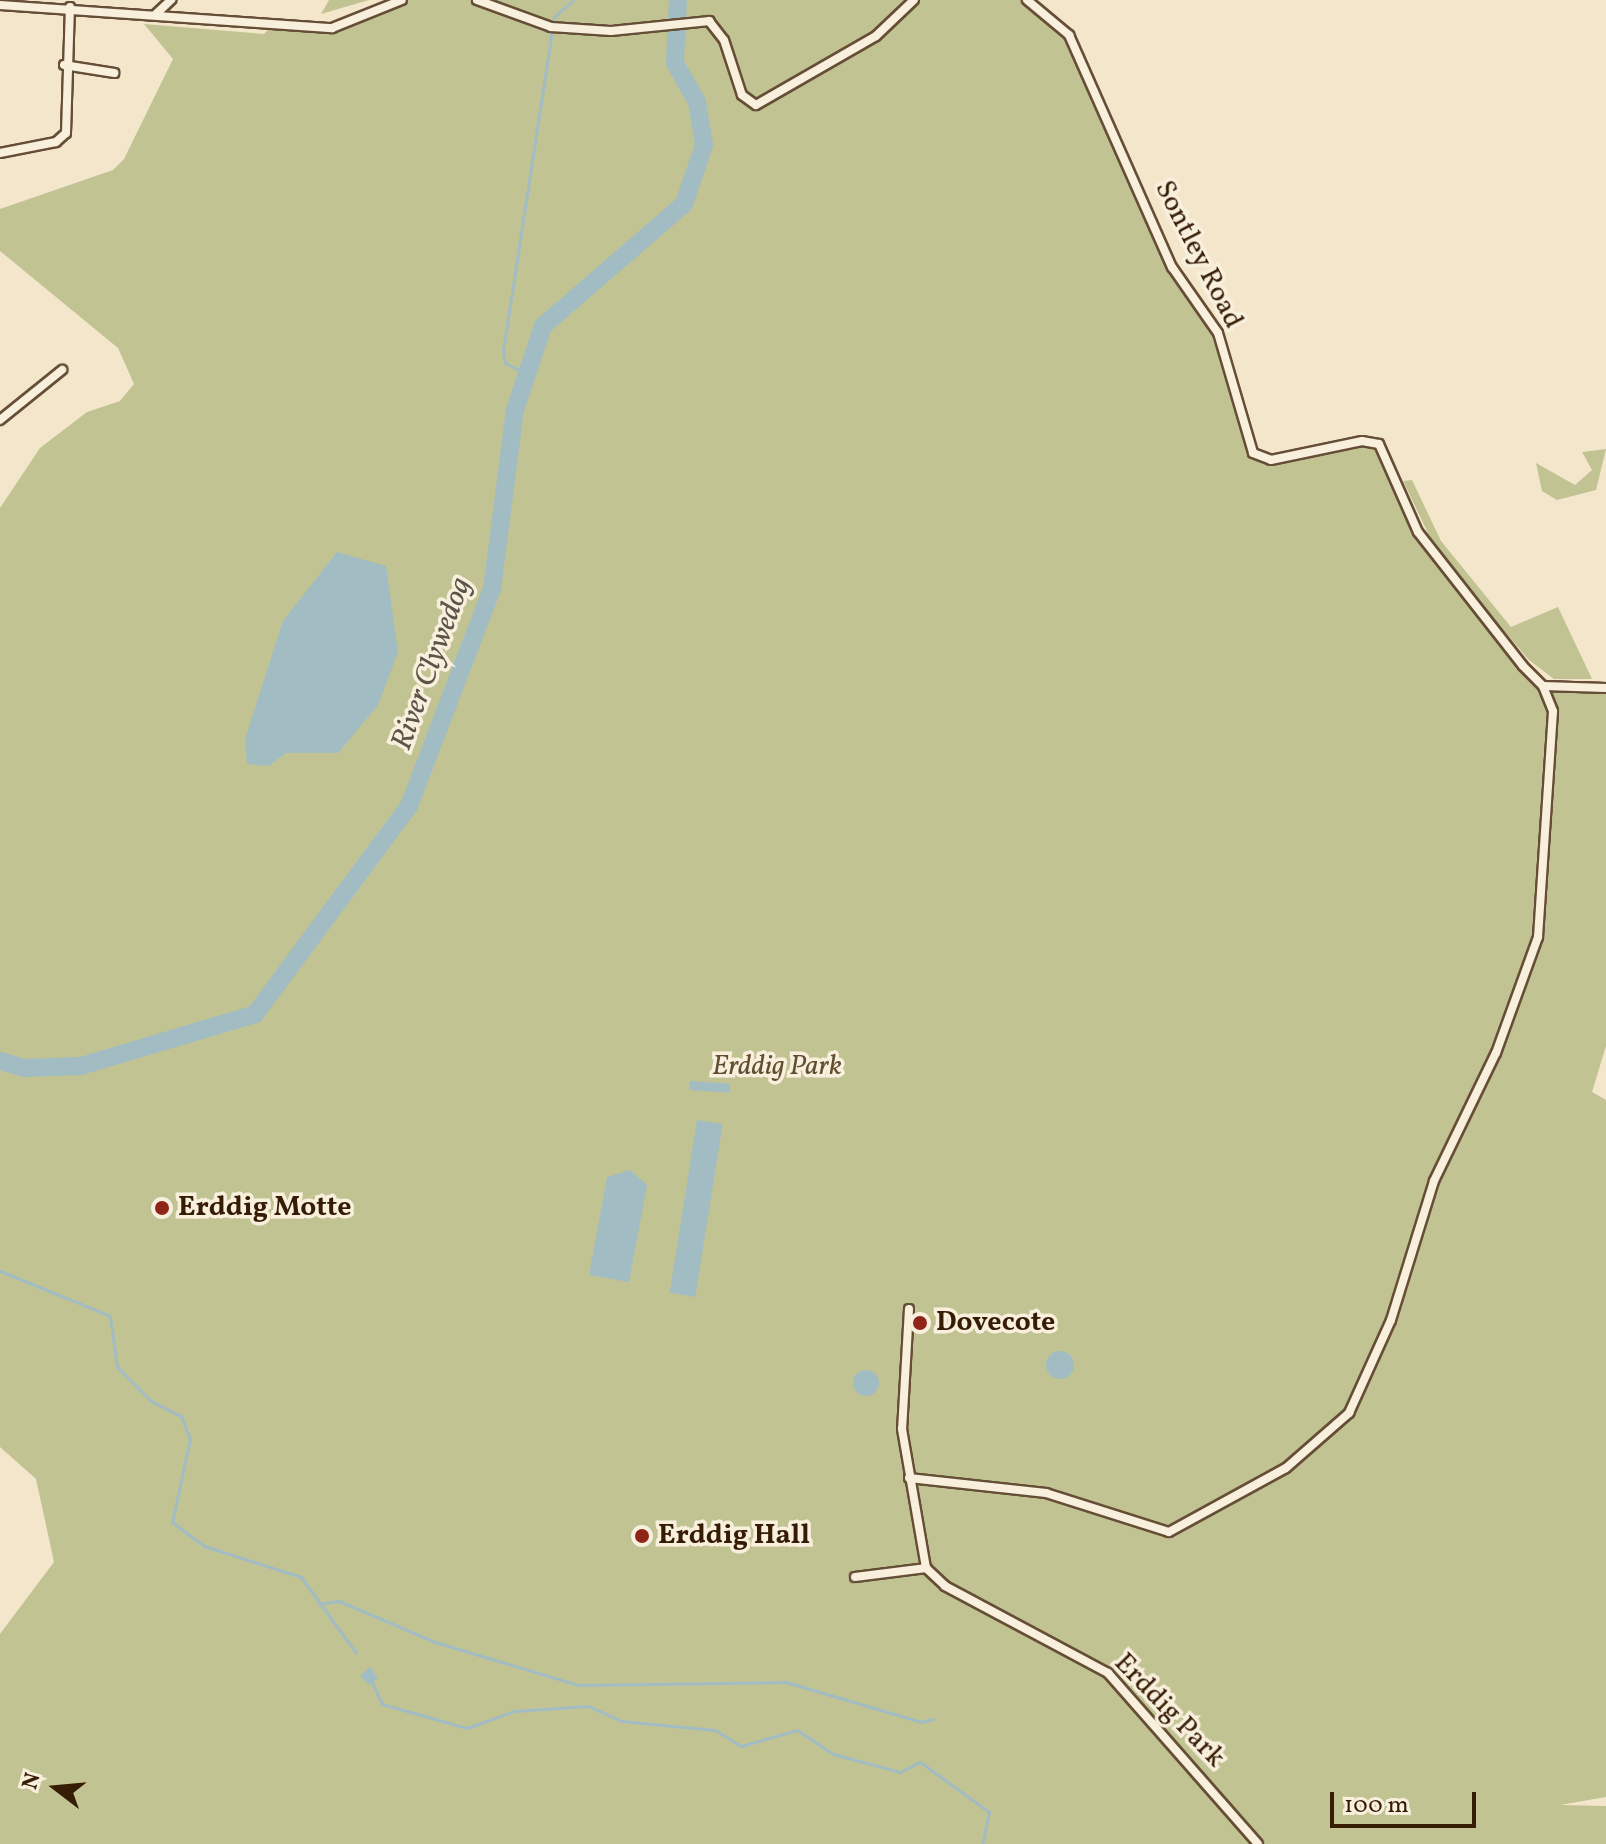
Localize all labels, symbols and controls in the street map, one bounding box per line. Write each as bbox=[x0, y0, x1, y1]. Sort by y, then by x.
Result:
street label: Sontley Road bbox=[1146, 175, 1250, 335]
water label: River Clywedog bbox=[384, 573, 480, 755]
park label: Erddig Park bbox=[712, 1050, 842, 1084]
place label: Erddig Motte bbox=[178, 1191, 351, 1225]
marker: Erddig Motte bbox=[153, 1199, 171, 1217]
place label: Dovecote bbox=[936, 1306, 1055, 1340]
marker: Dovecote bbox=[911, 1314, 929, 1332]
place label: Erddig Hall bbox=[658, 1519, 810, 1553]
marker: Erddig Hall bbox=[633, 1527, 651, 1545]
street label: Erddig Park bbox=[1106, 1647, 1232, 1775]
north arrow bbox=[16, 1748, 96, 1828]
text: N bbox=[15, 1769, 50, 1793]
scale bar bbox=[1334, 1776, 1480, 1826]
text: 100 m bbox=[1344, 1789, 1409, 1823]

